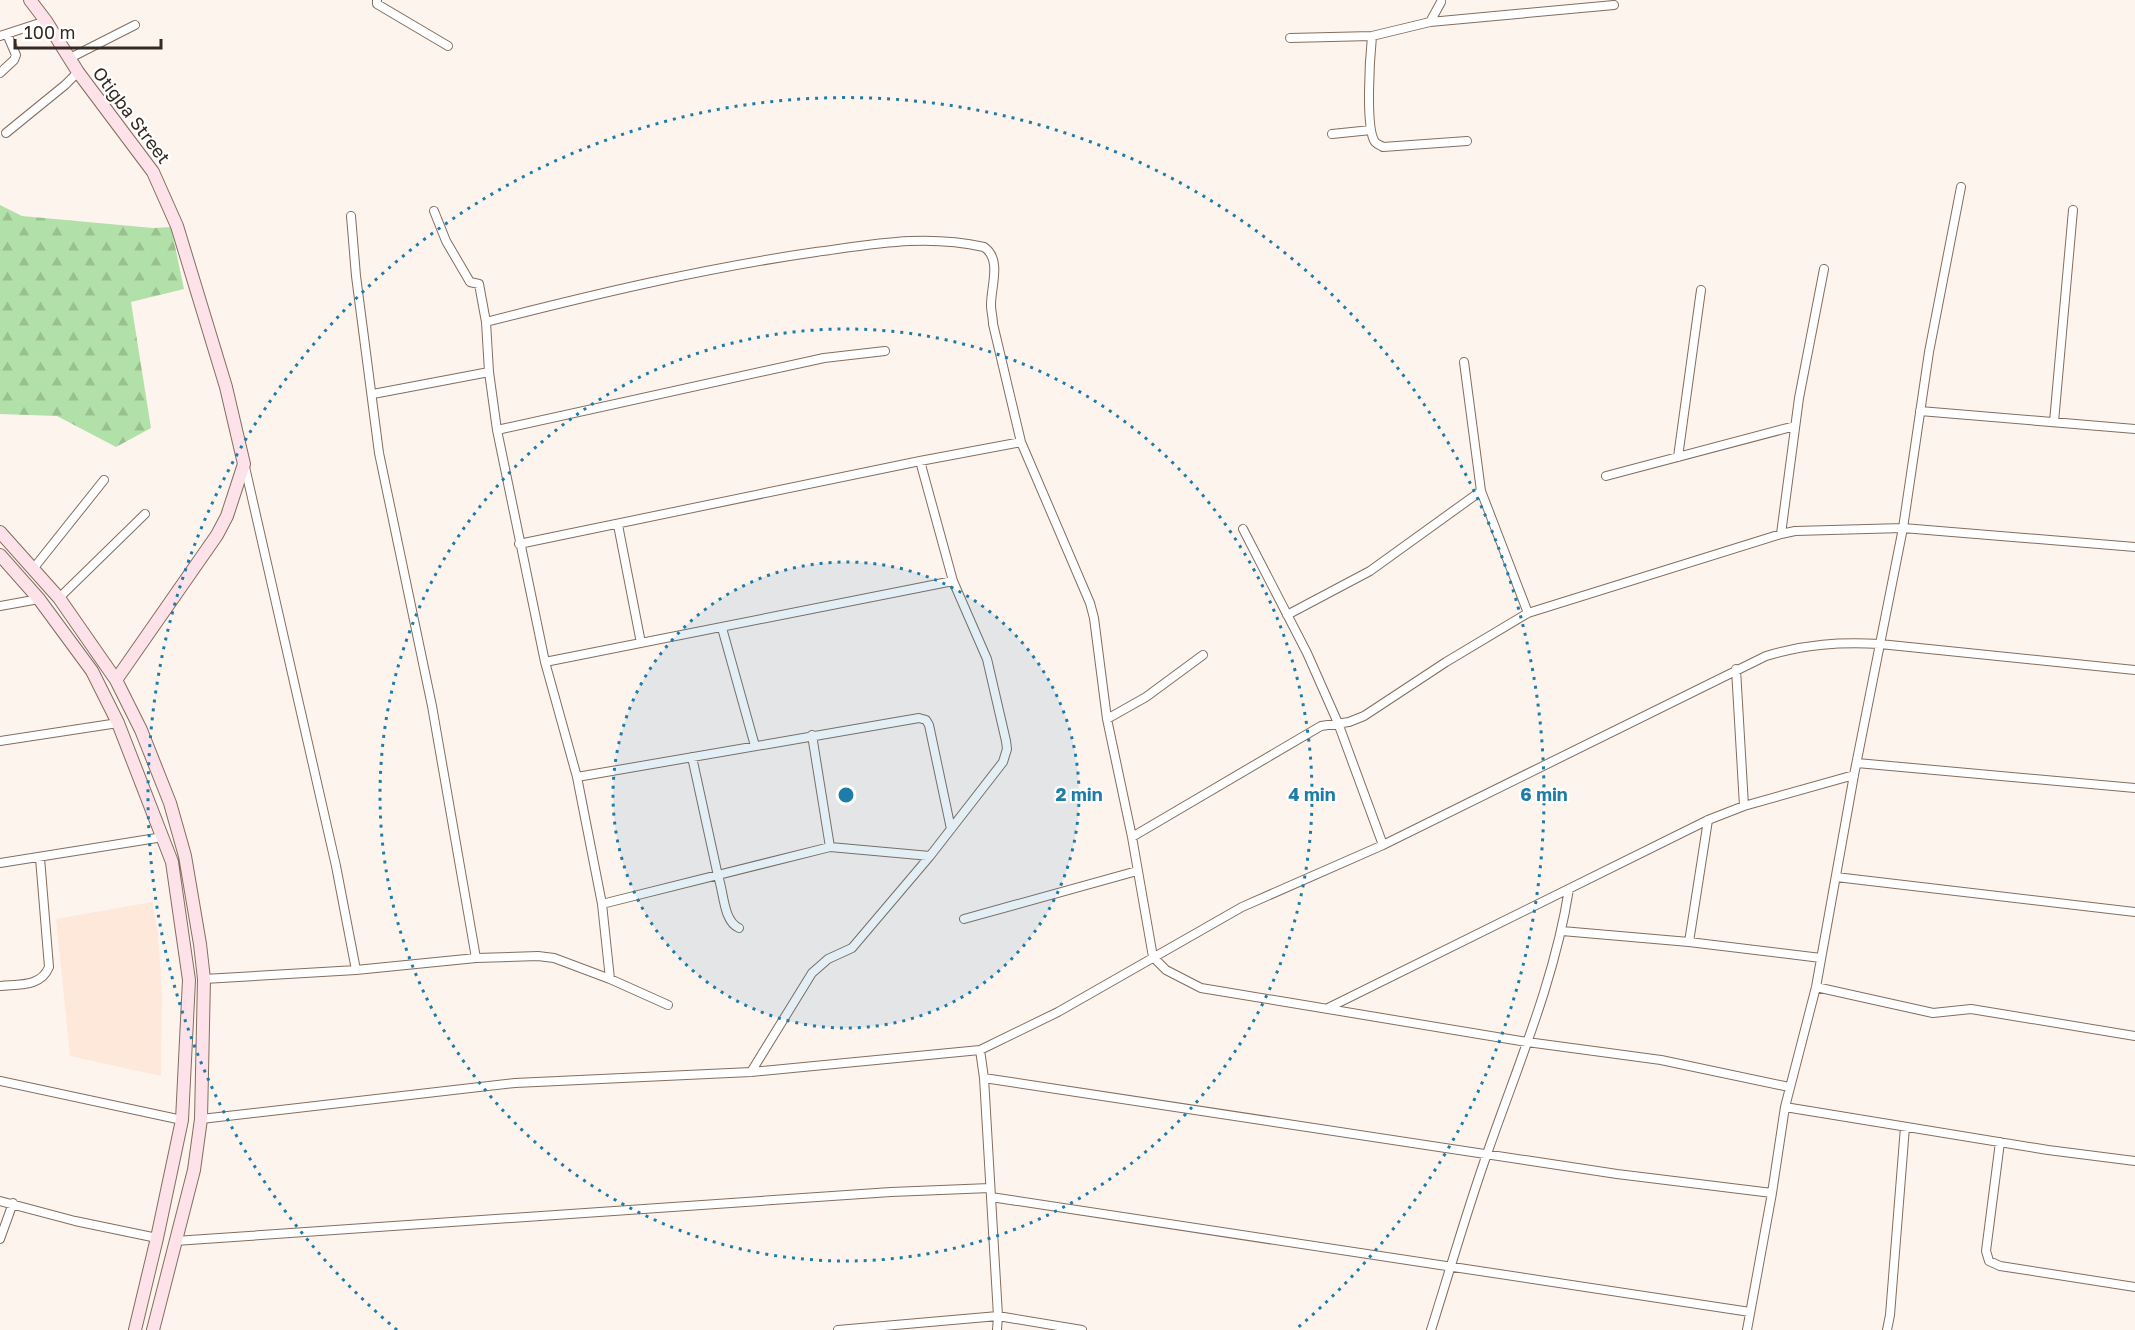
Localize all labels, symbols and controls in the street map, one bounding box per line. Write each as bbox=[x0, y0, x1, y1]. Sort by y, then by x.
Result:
scale bar bbox=[15, 12, 160, 50]
text: 100 m bbox=[24, 21, 75, 43]
street label: Otigba Street bbox=[88, 62, 176, 168]
text: 2 min bbox=[1055, 783, 1103, 805]
text: 4 min bbox=[1288, 783, 1336, 805]
text: 6 min bbox=[1520, 783, 1568, 805]
centre of rings bbox=[836, 785, 856, 805]

